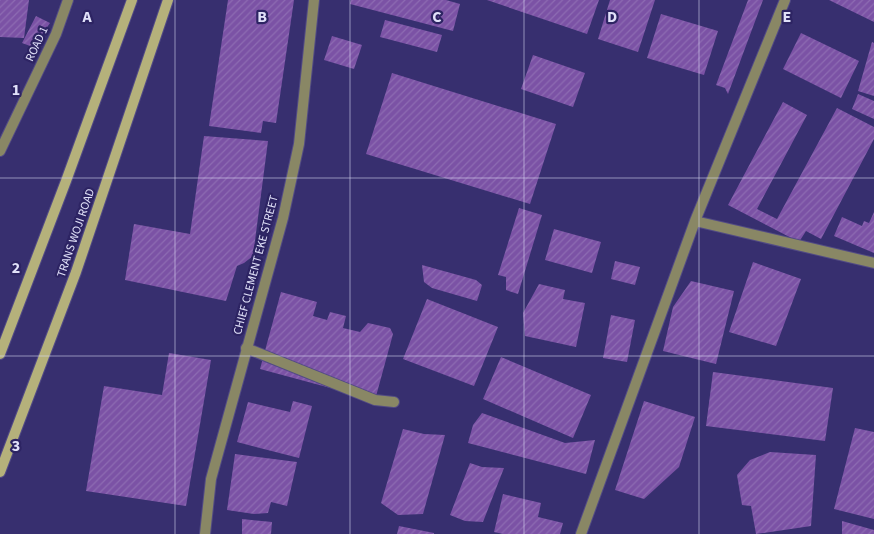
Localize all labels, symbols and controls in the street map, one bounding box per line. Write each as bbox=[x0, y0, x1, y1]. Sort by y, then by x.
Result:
text: A bbox=[81, 6, 92, 28]
text: B bbox=[257, 6, 267, 28]
text: C bbox=[432, 6, 442, 28]
text: D bbox=[607, 6, 617, 28]
text: E bbox=[783, 6, 791, 28]
street label: ROAD 1 bbox=[21, 24, 53, 64]
text: 1 bbox=[12, 79, 20, 101]
street label: TRANS WOJI ROAD bbox=[53, 186, 99, 280]
street label: CHIEF CLEMENT EKE STREET bbox=[229, 193, 283, 337]
text: 2 bbox=[12, 257, 20, 279]
text: 3 bbox=[12, 435, 20, 457]

